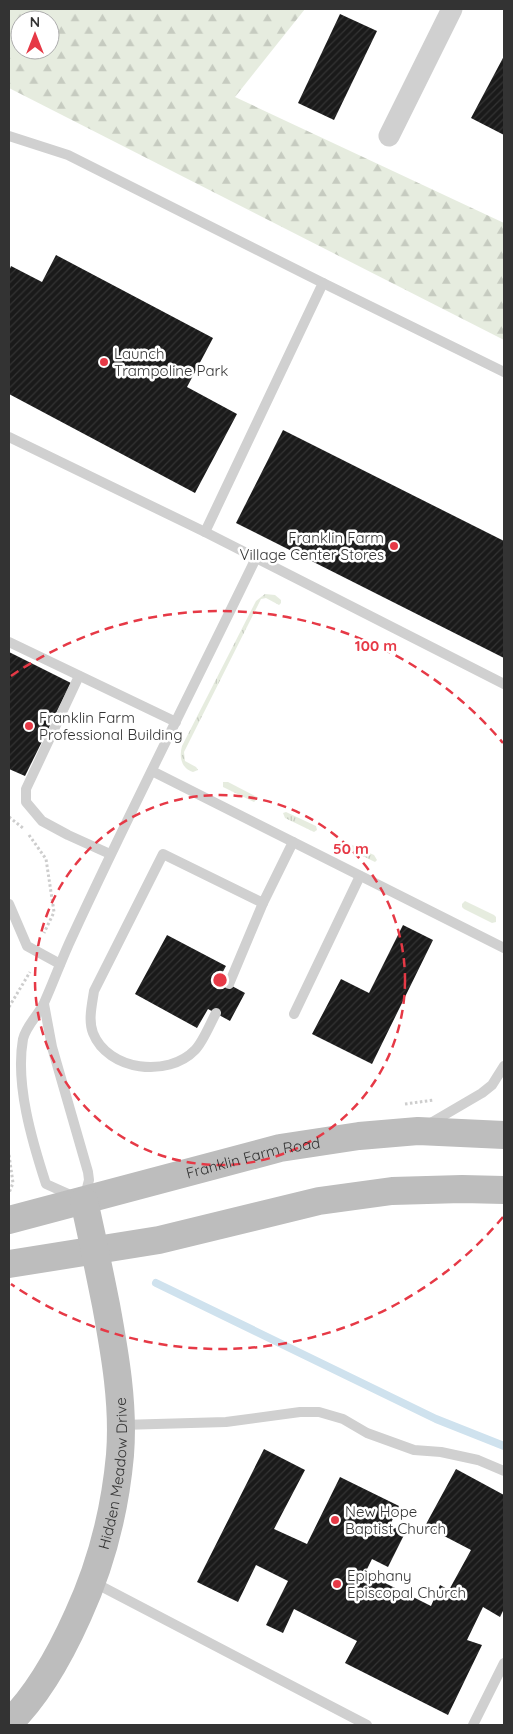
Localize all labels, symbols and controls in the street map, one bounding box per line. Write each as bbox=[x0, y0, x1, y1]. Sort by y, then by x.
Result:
north arrow bbox=[10, 10, 60, 60]
text: N bbox=[30, 13, 40, 31]
place label: Launch Trampoline Park bbox=[114, 344, 228, 380]
marker: Launch Trampoline Park bbox=[98, 356, 110, 368]
place label: Franklin Farm Village Center Stores bbox=[239, 528, 384, 564]
marker: Franklin Farm Village Center Stores bbox=[388, 540, 400, 552]
text: 100 m bbox=[355, 636, 397, 655]
place label: Franklin Farm Professional Building bbox=[39, 708, 183, 744]
marker: Franklin Farm Professional Building bbox=[23, 720, 35, 732]
text: 50 m bbox=[333, 839, 369, 858]
centre of rings bbox=[211, 971, 229, 989]
street label: Franklin Farm Road bbox=[184, 1133, 321, 1182]
street label: Hidden Meadow Drive bbox=[93, 1397, 130, 1551]
place label: New Hope Baptist Church bbox=[345, 1502, 446, 1538]
marker: New Hope Baptist Church bbox=[329, 1514, 341, 1526]
place label: Epiphany Episcopal Church bbox=[347, 1566, 466, 1602]
marker: Epiphany Episcopal Church bbox=[331, 1578, 343, 1590]

